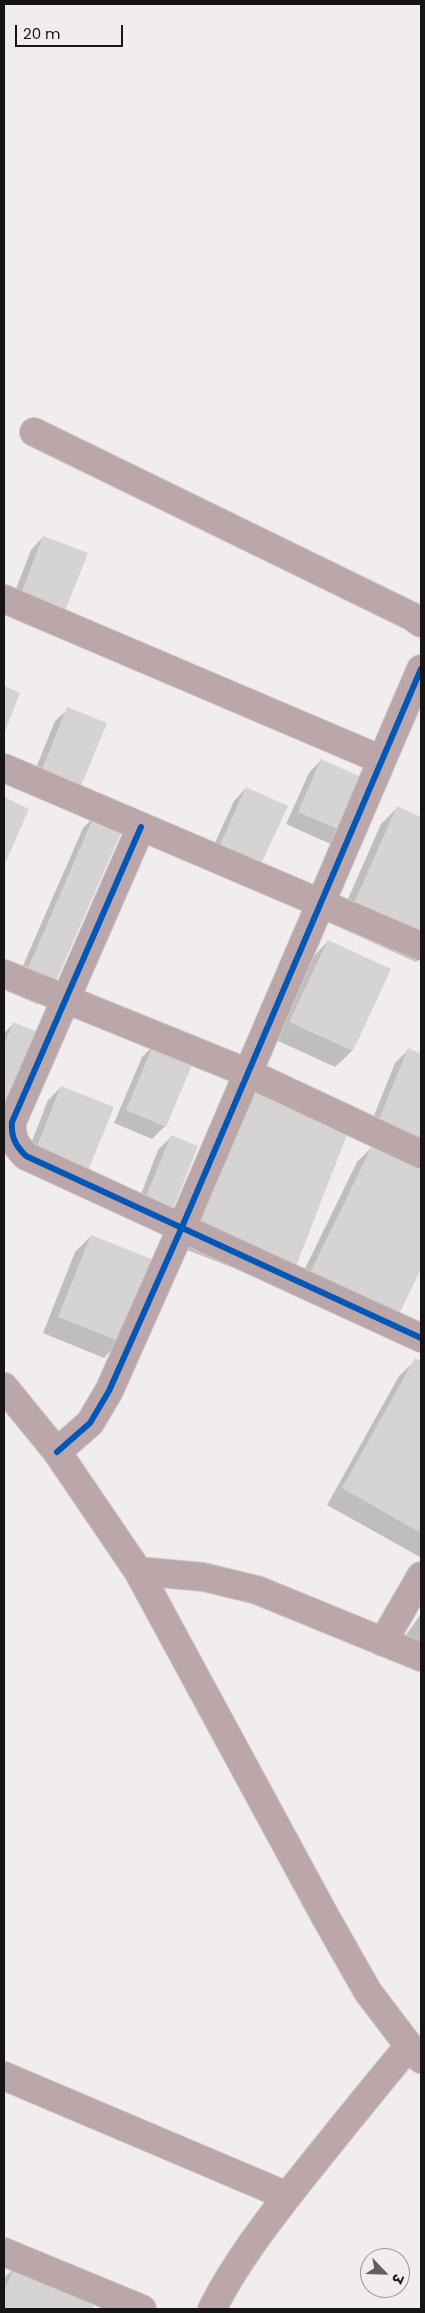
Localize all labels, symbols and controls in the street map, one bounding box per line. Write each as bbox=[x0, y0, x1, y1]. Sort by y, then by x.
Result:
scale bar bbox=[18, 15, 125, 47]
text: 20 m bbox=[23, 23, 61, 44]
north arrow bbox=[360, 2248, 410, 2298]
text: उ bbox=[387, 2271, 409, 2286]

